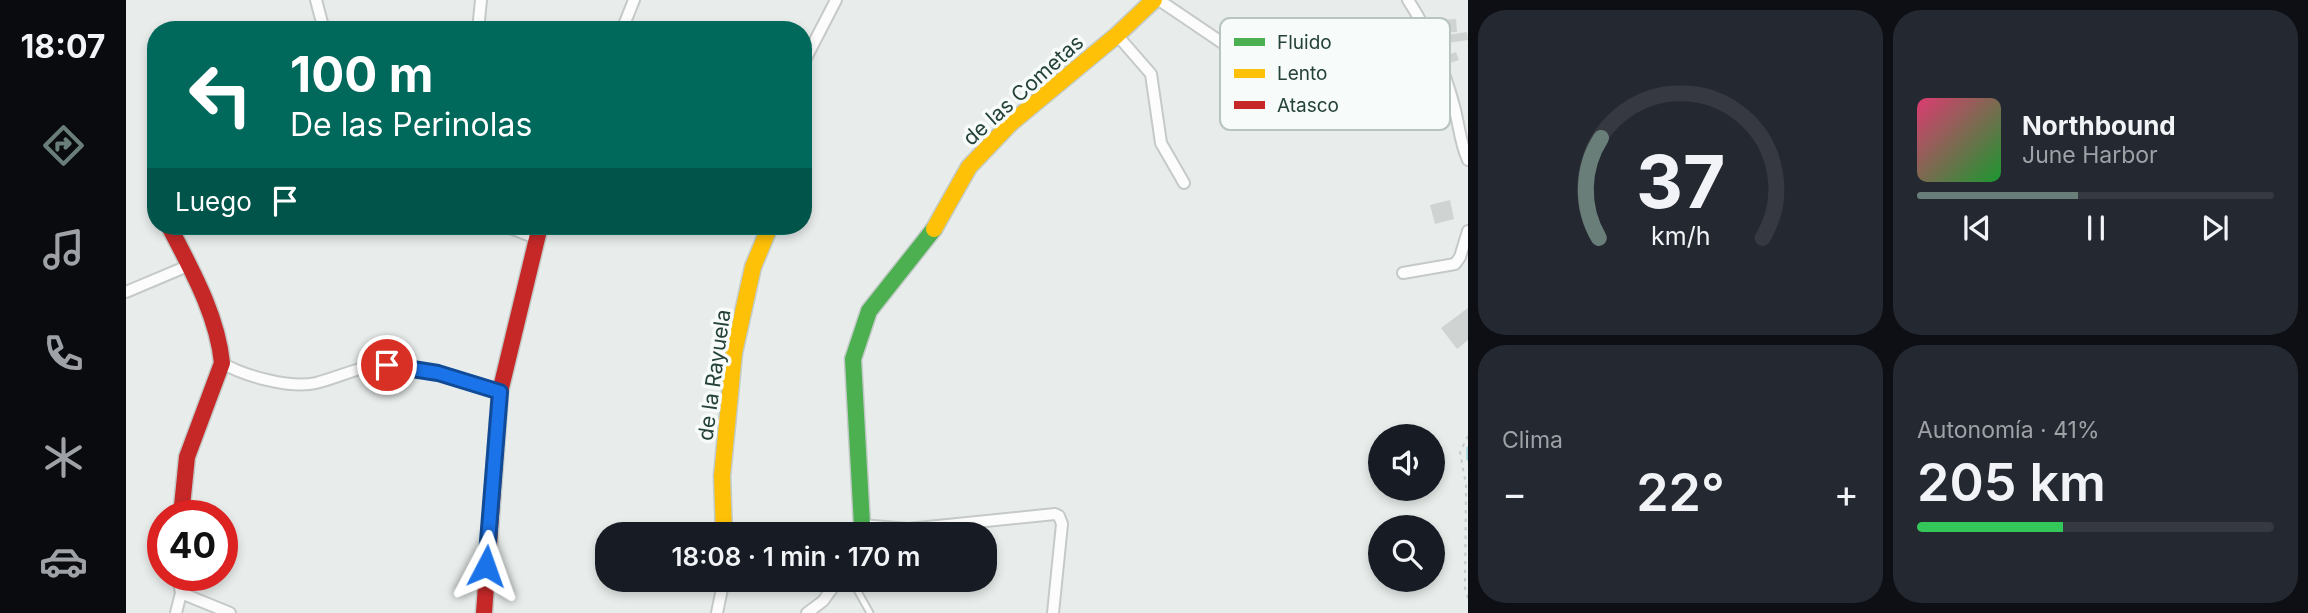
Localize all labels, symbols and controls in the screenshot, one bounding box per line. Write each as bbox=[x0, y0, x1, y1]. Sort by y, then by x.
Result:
legend bbox=[1220, 18, 1450, 130]
text: 18:07 bbox=[21, 27, 105, 66]
street label: de las Cometas bbox=[958, 29, 1088, 151]
text: Fluido bbox=[1277, 31, 1332, 54]
text: 100 m bbox=[290, 45, 434, 104]
icon: left bbox=[175, 49, 266, 140]
text: Lento bbox=[1277, 62, 1327, 85]
text: Atasco bbox=[1277, 94, 1339, 117]
text: De las Perinolas bbox=[290, 105, 532, 144]
text: Northbound bbox=[2022, 110, 2176, 141]
icon: directions bbox=[39, 121, 88, 170]
text: 37 bbox=[1636, 138, 1725, 227]
text: June Harbor bbox=[2022, 141, 2158, 169]
icon: arrive bbox=[266, 182, 304, 220]
text: Luego bbox=[175, 186, 252, 217]
icon: previous bbox=[1958, 209, 1996, 247]
icon: pause bbox=[2077, 209, 2115, 247]
icon: next bbox=[2196, 209, 2234, 247]
text: km/h bbox=[1651, 221, 1710, 251]
icon: music bbox=[39, 225, 88, 274]
street label: de la Rayuela bbox=[692, 308, 736, 442]
icon: phone bbox=[39, 329, 88, 378]
pin bbox=[357, 335, 417, 395]
icon: arrive bbox=[368, 346, 406, 384]
text: Autonomía · 41% bbox=[1917, 416, 2099, 444]
map controls bbox=[1368, 424, 1445, 592]
button: sound bbox=[1368, 424, 1445, 501]
text: Clima bbox=[1502, 426, 1563, 454]
icon: climate bbox=[39, 433, 88, 482]
text: 205 km bbox=[1917, 451, 2106, 514]
text: 22° bbox=[1636, 461, 1725, 524]
text: − bbox=[1502, 470, 1527, 516]
text: + bbox=[1834, 470, 1859, 516]
speed limit sign: 40 bbox=[147, 500, 238, 591]
button: search bbox=[1368, 515, 1445, 592]
position arrow bbox=[449, 529, 523, 603]
icon: car bbox=[39, 537, 88, 586]
text: 18:08 · 1 min · 170 m bbox=[672, 541, 920, 572]

